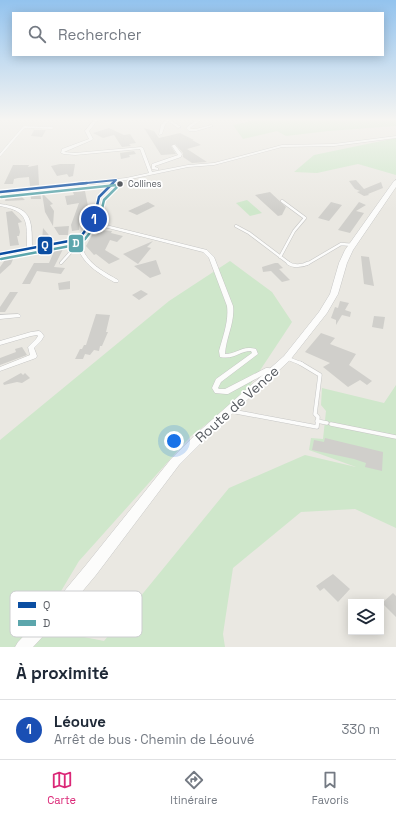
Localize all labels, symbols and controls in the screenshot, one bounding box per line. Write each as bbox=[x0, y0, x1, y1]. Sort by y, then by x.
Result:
search box bbox=[12, 12, 384, 56]
icon: search bbox=[26, 23, 48, 45]
text: Rechercher bbox=[58, 25, 141, 44]
place label: Collines bbox=[128, 178, 162, 190]
marker: Collines bbox=[115, 179, 125, 189]
pin: 1 bbox=[81, 204, 107, 234]
line badge: D bbox=[68, 234, 84, 253]
line badge: Q bbox=[37, 236, 53, 255]
text: D bbox=[72, 236, 80, 250]
text: Q bbox=[41, 238, 49, 252]
street label: Route de Vence bbox=[191, 362, 283, 446]
your location bbox=[164, 431, 184, 451]
legend bbox=[10, 591, 142, 637]
text: Q bbox=[43, 598, 50, 612]
map controls bbox=[348, 599, 384, 635]
button: layers bbox=[348, 599, 384, 635]
text: D bbox=[43, 616, 50, 630]
text: À proximité bbox=[16, 662, 109, 684]
text: Léouve bbox=[54, 712, 106, 731]
text: 1 bbox=[26, 721, 32, 738]
text: 330 m bbox=[341, 721, 380, 738]
text: Arrêt de bus · Chemin de Léouvé bbox=[54, 731, 255, 748]
tab: Carte bbox=[47, 769, 76, 807]
tab: Itinéraire bbox=[170, 769, 218, 807]
tab: Favoris bbox=[312, 769, 349, 807]

